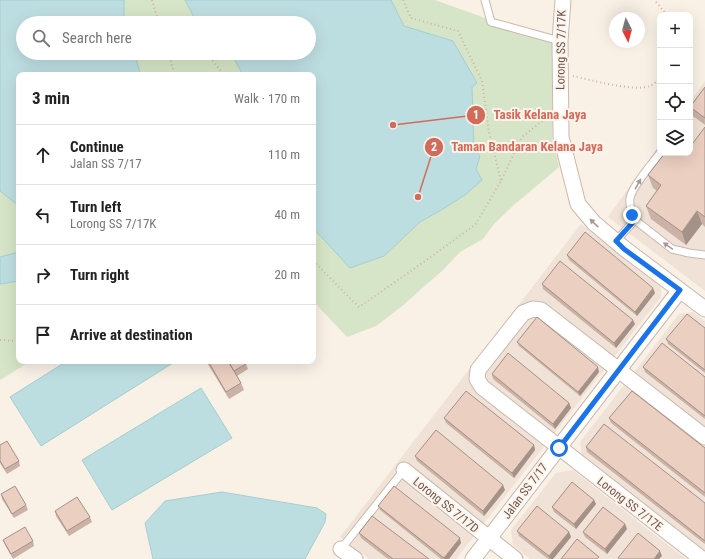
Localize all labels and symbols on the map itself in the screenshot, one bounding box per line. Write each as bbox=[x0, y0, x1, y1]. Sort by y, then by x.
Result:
street label: Lorong SS 7/17K bbox=[553, 10, 569, 90]
north arrow bbox=[609, 12, 645, 48]
callout: Tasik Kelana Jaya bbox=[466, 102, 595, 127]
text: Tasik Kelana Jaya bbox=[494, 107, 586, 122]
text: 1 bbox=[473, 108, 479, 122]
callout: Taman Bandaran Kelana Jaya bbox=[424, 134, 611, 159]
text: Taman Bandaran Kelana Jaya bbox=[451, 139, 603, 154]
text: 2 bbox=[431, 140, 437, 154]
one-way arrow bbox=[634, 178, 641, 190]
route end bbox=[623, 206, 641, 224]
one-way arrow bbox=[589, 218, 599, 228]
one-way arrow bbox=[663, 242, 673, 250]
route start bbox=[550, 439, 568, 457]
street label: Jalan SS 7/17 bbox=[500, 460, 551, 522]
street label: Lorong SS 7/17D bbox=[410, 474, 482, 536]
street label: Lorong SS 7/17E bbox=[594, 474, 666, 534]

